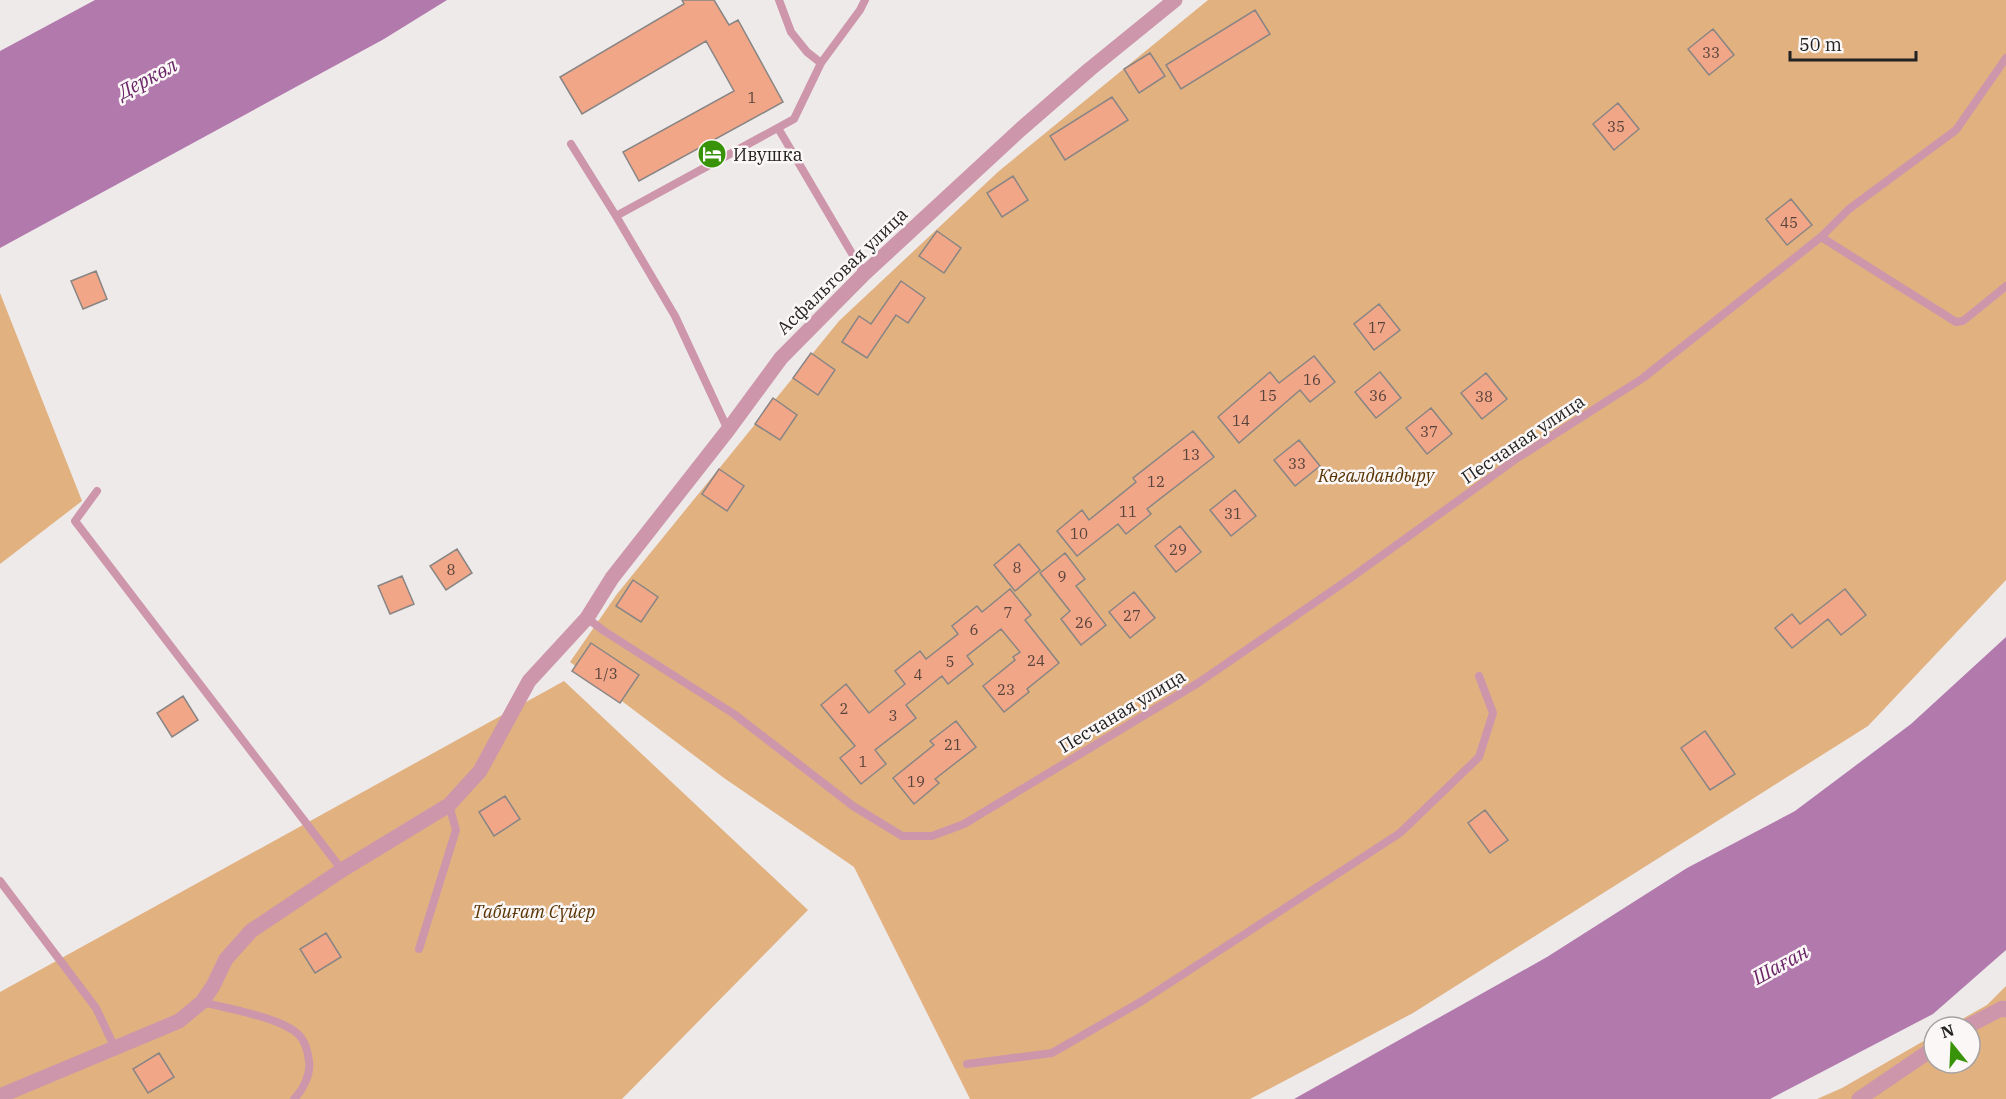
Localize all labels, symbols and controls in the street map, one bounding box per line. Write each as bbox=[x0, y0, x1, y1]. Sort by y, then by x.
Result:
scale bar bbox=[1790, 24, 1916, 62]
text: 50 m bbox=[1799, 33, 1842, 56]
house number: 33 bbox=[1702, 43, 1720, 62]
water label: Деркөл bbox=[111, 51, 182, 106]
house number: 1 bbox=[747, 88, 757, 107]
house number: 35 bbox=[1607, 117, 1625, 136]
hotel icon: Ивушка bbox=[696, 138, 728, 170]
place label: Ивушка bbox=[733, 143, 803, 166]
street label: Асфальтовая улица bbox=[772, 202, 912, 339]
house number: 45 bbox=[1780, 213, 1798, 232]
house number: 17 bbox=[1368, 318, 1386, 337]
house number: 16 bbox=[1303, 370, 1321, 389]
house number: 15 bbox=[1259, 386, 1277, 405]
house number: 36 bbox=[1369, 386, 1387, 405]
house number: 38 bbox=[1475, 387, 1493, 406]
street label: Песчаная улица bbox=[1457, 389, 1589, 489]
house number: 14 bbox=[1232, 411, 1250, 430]
house number: 37 bbox=[1420, 422, 1438, 441]
house number: 13 bbox=[1182, 445, 1200, 464]
house number: 33 bbox=[1288, 454, 1306, 473]
park label: Көгалдандыру bbox=[1317, 464, 1436, 487]
house number: 12 bbox=[1147, 472, 1165, 491]
house number: 11 bbox=[1119, 502, 1137, 521]
house number: 31 bbox=[1224, 504, 1242, 523]
house number: 10 bbox=[1070, 524, 1088, 543]
house number: 29 bbox=[1169, 540, 1187, 559]
house number: 8 bbox=[1012, 558, 1022, 577]
house number: 8 bbox=[446, 560, 456, 579]
house number: 9 bbox=[1057, 567, 1067, 586]
house number: 7 bbox=[1003, 603, 1013, 622]
house number: 27 bbox=[1123, 606, 1141, 625]
house number: 26 bbox=[1075, 613, 1093, 632]
house number: 6 bbox=[969, 620, 979, 639]
house number: 24 bbox=[1027, 651, 1045, 670]
house number: 5 bbox=[945, 652, 955, 671]
house number: 1/3 bbox=[594, 664, 618, 683]
street label: Песчаная улица bbox=[1054, 664, 1190, 758]
house number: 4 bbox=[913, 665, 923, 684]
house number: 23 bbox=[997, 680, 1015, 699]
house number: 2 bbox=[839, 699, 849, 718]
house number: 3 bbox=[888, 706, 898, 725]
house number: 21 bbox=[944, 735, 962, 754]
house number: 1 bbox=[858, 752, 868, 771]
house number: 19 bbox=[907, 772, 925, 791]
park label: Табиғат Сүйер bbox=[473, 900, 595, 923]
water label: Шаған bbox=[1746, 937, 1814, 991]
north arrow bbox=[1922, 1015, 1982, 1075]
text: N bbox=[1938, 1019, 1956, 1042]

